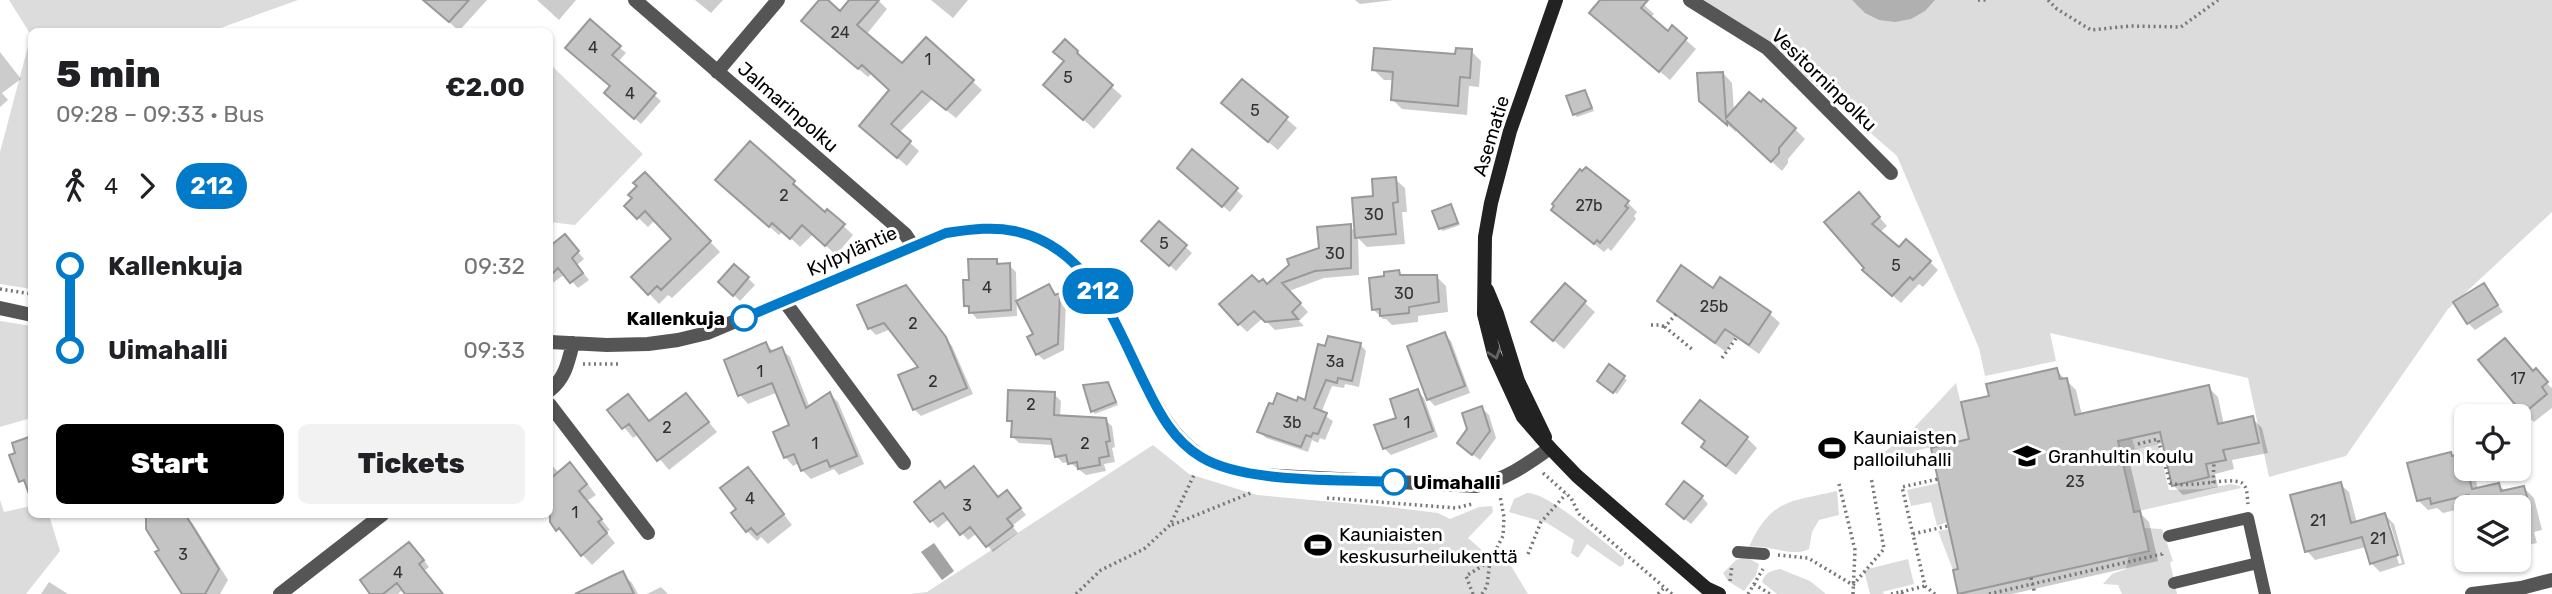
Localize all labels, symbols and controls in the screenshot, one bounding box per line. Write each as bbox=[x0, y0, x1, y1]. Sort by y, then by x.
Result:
house number: 24 bbox=[830, 23, 850, 42]
street label: Vesitorninpolku bbox=[1767, 24, 1881, 136]
house number: 4 bbox=[588, 38, 598, 57]
house number: 1 bbox=[925, 50, 931, 69]
text: 5 min bbox=[56, 51, 161, 97]
street label: Jalmarinpolku bbox=[733, 57, 843, 157]
house number: 5 bbox=[1063, 68, 1073, 87]
text: €2.00 bbox=[445, 72, 525, 103]
house number: 4 bbox=[625, 84, 635, 103]
street label: Asematie bbox=[1468, 93, 1514, 179]
text: 09:28 – 09:33 · Bus bbox=[56, 100, 264, 128]
house number: 5 bbox=[1250, 101, 1260, 120]
icon: walk bbox=[56, 167, 94, 205]
icon: forward bbox=[128, 167, 166, 205]
text: 4 bbox=[104, 172, 118, 200]
text: 212 bbox=[190, 172, 233, 200]
house number: 2 bbox=[779, 186, 789, 205]
house number: 27b bbox=[1575, 196, 1603, 215]
house number: 30 bbox=[1364, 205, 1384, 224]
street label: Kylpyläntie bbox=[803, 221, 901, 281]
house number: 5 bbox=[1159, 234, 1169, 253]
house number: 30 bbox=[1325, 244, 1345, 263]
text: Kallenkuja bbox=[108, 251, 243, 282]
text: 09:32 bbox=[464, 252, 525, 280]
house number: 5 bbox=[1891, 256, 1901, 275]
line badge: 212 bbox=[1058, 268, 1138, 314]
text: 212 bbox=[1076, 277, 1120, 305]
house number: 4 bbox=[982, 278, 992, 297]
house number: 30 bbox=[1394, 284, 1414, 303]
house number: 25b bbox=[1700, 297, 1728, 316]
marker: Kallenkuja bbox=[731, 305, 757, 331]
place label: Kallenkuja bbox=[626, 307, 725, 330]
house number: 2 bbox=[908, 314, 918, 333]
text: Uimahalli bbox=[108, 335, 228, 366]
text: 09:33 bbox=[463, 336, 525, 364]
one-way arrow bbox=[1487, 348, 1501, 360]
house number: 3a bbox=[1326, 352, 1344, 371]
house number: 1 bbox=[757, 362, 763, 381]
house number: 17 bbox=[2510, 369, 2526, 388]
house number: 2 bbox=[928, 372, 938, 391]
house number: 2 bbox=[1026, 395, 1036, 414]
map controls bbox=[2454, 404, 2531, 572]
button: locate bbox=[2454, 404, 2531, 481]
house number: 3b bbox=[1282, 413, 1302, 432]
house number: 1 bbox=[1404, 413, 1410, 432]
house number: 2 bbox=[662, 418, 672, 437]
button: Start bbox=[56, 424, 284, 504]
button: Tickets bbox=[298, 424, 525, 504]
place label: Kauniaisten palloiluhalli bbox=[1853, 426, 1957, 471]
sports icon: Kauniaisten palloiluhalli bbox=[1817, 433, 1847, 463]
house number: 1 bbox=[812, 434, 818, 453]
house number: 2 bbox=[1080, 434, 1090, 453]
school or university icon: Granhultin koulu bbox=[2012, 441, 2042, 471]
place label: Granhultin koulu bbox=[2048, 445, 2194, 468]
marker: Uimahalli bbox=[1381, 469, 1407, 495]
place label: Uimahalli bbox=[1413, 471, 1501, 494]
house number: 23 bbox=[2065, 472, 2085, 491]
house number: 4 bbox=[745, 489, 755, 508]
button: layers bbox=[2454, 495, 2531, 572]
house number: 3 bbox=[962, 496, 972, 515]
house number: 1 bbox=[572, 503, 578, 522]
house number: 21 bbox=[2310, 511, 2326, 530]
place label: Kauniaisten keskusurheilukenttä bbox=[1339, 523, 1518, 568]
house number: 21 bbox=[2370, 529, 2386, 548]
sports icon: Kauniaisten keskusurheilukenttä bbox=[1303, 530, 1333, 560]
house number: 3 bbox=[178, 545, 188, 564]
house number: 4 bbox=[393, 563, 403, 582]

